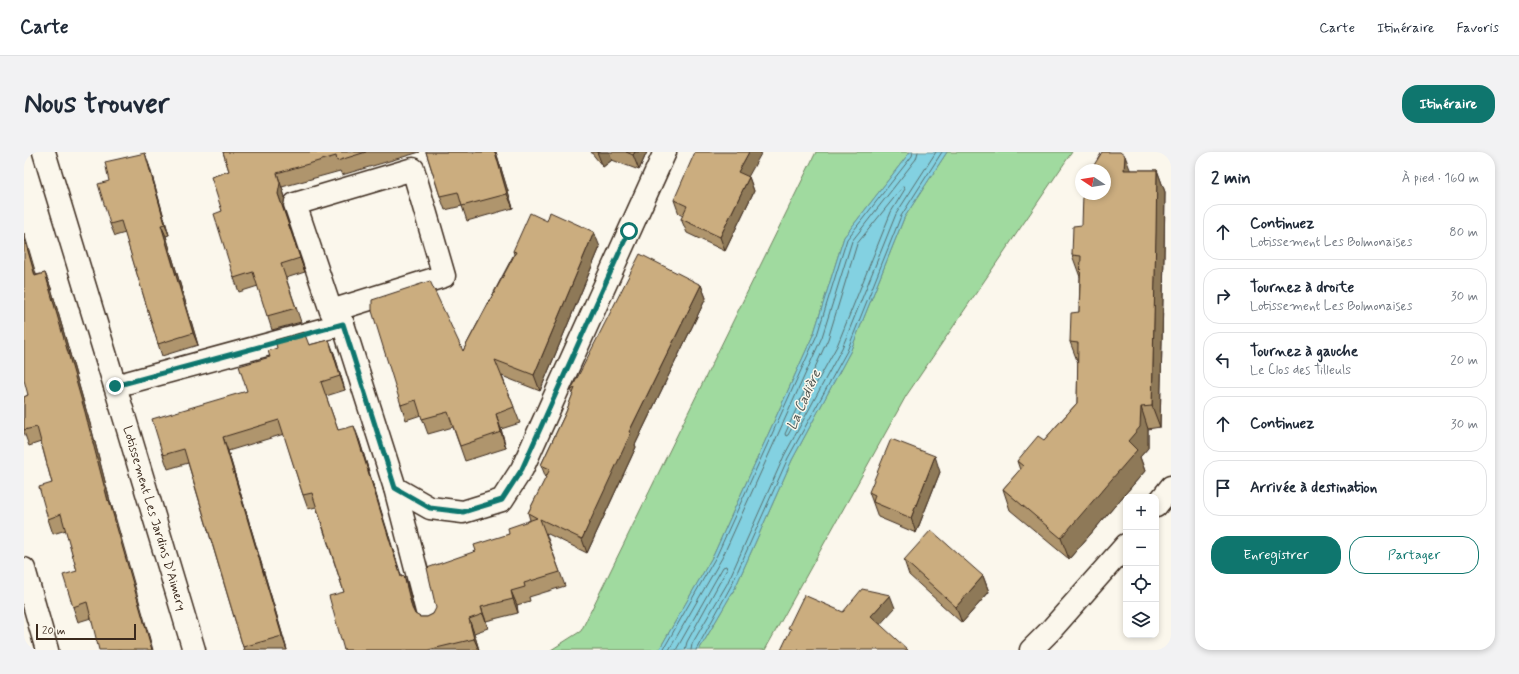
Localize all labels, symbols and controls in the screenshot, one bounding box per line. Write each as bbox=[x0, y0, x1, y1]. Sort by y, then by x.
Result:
text: Carte bbox=[20, 15, 69, 40]
text: Carte bbox=[1319, 19, 1355, 37]
text: Itinéraire bbox=[1377, 19, 1434, 37]
text: Favoris bbox=[1456, 19, 1499, 37]
button: Itinéraire bbox=[1402, 85, 1495, 123]
text: Nous trouver bbox=[24, 86, 169, 123]
north arrow bbox=[1075, 164, 1111, 200]
text: 2 min bbox=[1211, 167, 1251, 189]
text: À pied · 160 m bbox=[1402, 170, 1479, 187]
text: Continuez bbox=[1250, 214, 1314, 234]
icon: ahead bbox=[1212, 221, 1234, 243]
route start bbox=[620, 222, 638, 240]
text: 80 m bbox=[1449, 224, 1478, 241]
text: Lotissement Les Bolmonaises bbox=[1250, 234, 1412, 251]
text: Tournez à droite bbox=[1250, 278, 1354, 298]
icon: right bbox=[1212, 285, 1234, 307]
text: 30 m bbox=[1451, 288, 1478, 305]
text: Lotissement Les Bolmonaises bbox=[1250, 298, 1412, 315]
text: Tournez à gauche bbox=[1250, 342, 1358, 362]
icon: left bbox=[1212, 349, 1234, 371]
text: 20 m bbox=[1450, 352, 1478, 369]
text: Le Clos des Tilleuls bbox=[1250, 362, 1351, 379]
water label: La Cadière bbox=[783, 366, 826, 433]
route end bbox=[106, 377, 124, 395]
icon: ahead bbox=[1212, 413, 1234, 435]
text: Continuez bbox=[1250, 414, 1314, 434]
text: 30 m bbox=[1451, 416, 1478, 433]
street label: Lotissement Les Jardins D'Aimery bbox=[119, 424, 190, 613]
icon: arrive bbox=[1212, 477, 1234, 499]
text: Arrivée à destination bbox=[1250, 478, 1377, 498]
map controls bbox=[1123, 494, 1159, 638]
button: + bbox=[1123, 494, 1159, 530]
button: − bbox=[1123, 530, 1159, 566]
button: Enregistrer bbox=[1211, 536, 1341, 574]
button: Partager bbox=[1349, 536, 1479, 574]
button: locate bbox=[1123, 566, 1159, 602]
button: layers bbox=[1123, 602, 1159, 638]
scale bar bbox=[36, 622, 136, 641]
text: 20 m bbox=[42, 624, 65, 638]

